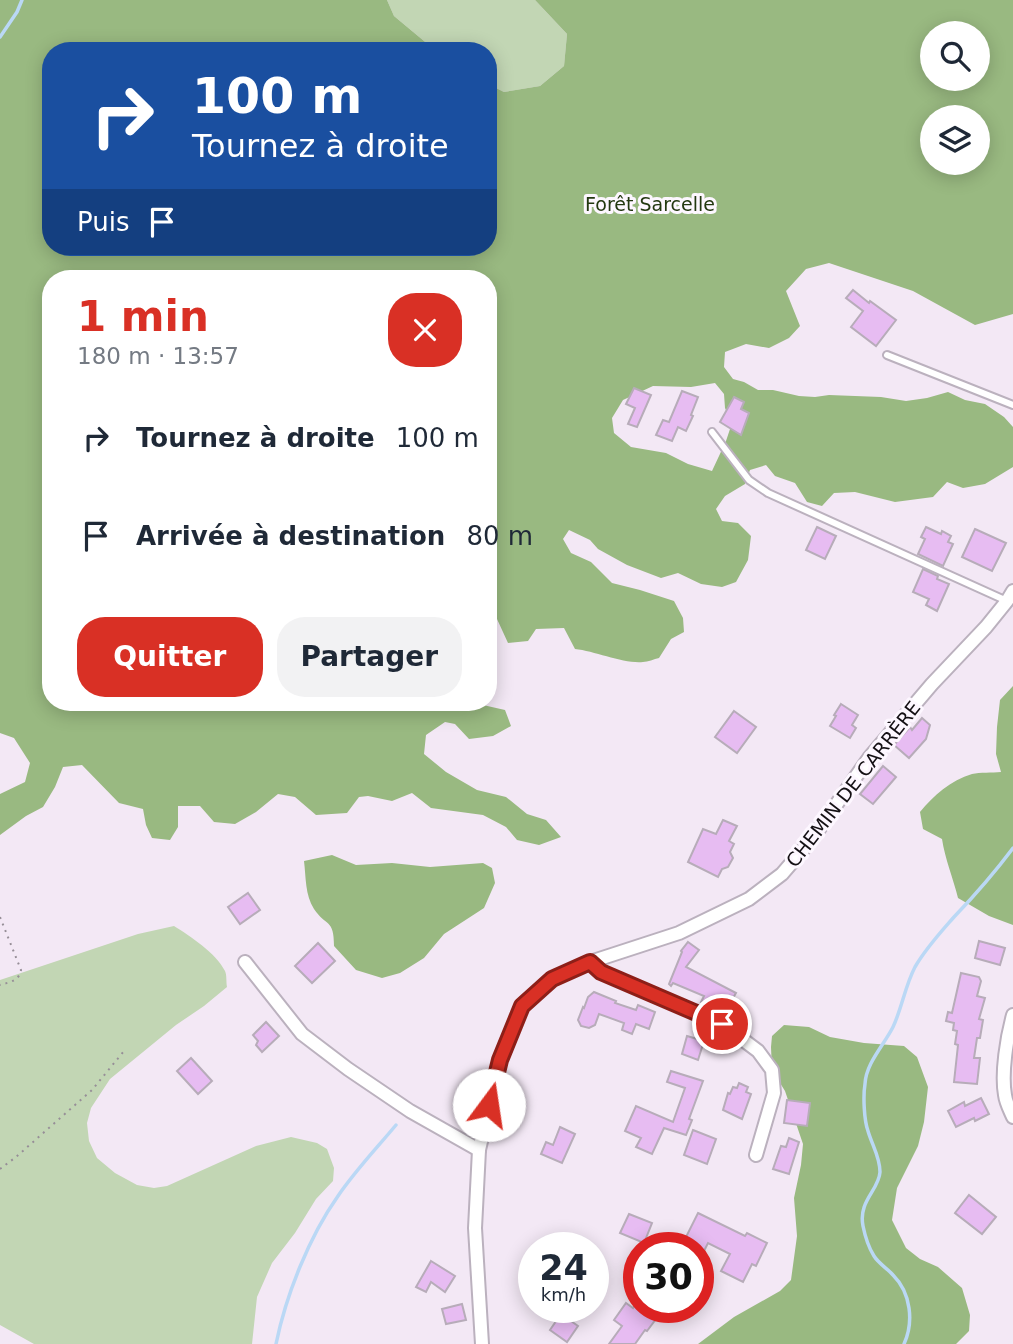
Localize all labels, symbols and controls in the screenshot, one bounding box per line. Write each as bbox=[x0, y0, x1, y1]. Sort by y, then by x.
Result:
map controls bbox=[920, 21, 990, 175]
button: search bbox=[920, 21, 990, 91]
text: 100 m bbox=[192, 68, 362, 125]
icon: right bbox=[77, 70, 168, 161]
button: layers bbox=[920, 105, 990, 175]
text: Tournez à droite bbox=[192, 127, 449, 165]
park label: Forêt Sarcelle bbox=[585, 193, 715, 215]
icon: arrive bbox=[143, 203, 181, 241]
text: Puis bbox=[77, 207, 129, 237]
text: 1 min bbox=[77, 292, 209, 341]
button: close bbox=[388, 293, 462, 367]
text: 180 m · 13:57 bbox=[77, 343, 239, 369]
icon: right bbox=[77, 419, 115, 457]
text: Tournez à droite bbox=[136, 423, 375, 453]
text: 100 m bbox=[396, 423, 479, 453]
icon: arrive bbox=[77, 517, 115, 555]
text: Arrivée à destination bbox=[136, 521, 445, 551]
text: 80 m bbox=[466, 521, 533, 551]
button: Quitter bbox=[77, 617, 263, 697]
button: Partager bbox=[277, 617, 462, 697]
street label: CHEMIN DE CARRÈRE bbox=[781, 697, 925, 871]
pin bbox=[692, 994, 752, 1054]
icon: arrive bbox=[703, 1005, 741, 1043]
position arrow bbox=[452, 1068, 526, 1142]
speed limit sign: 30 bbox=[623, 1232, 714, 1323]
text: 24 bbox=[539, 1248, 588, 1288]
text: km/h bbox=[541, 1284, 586, 1305]

